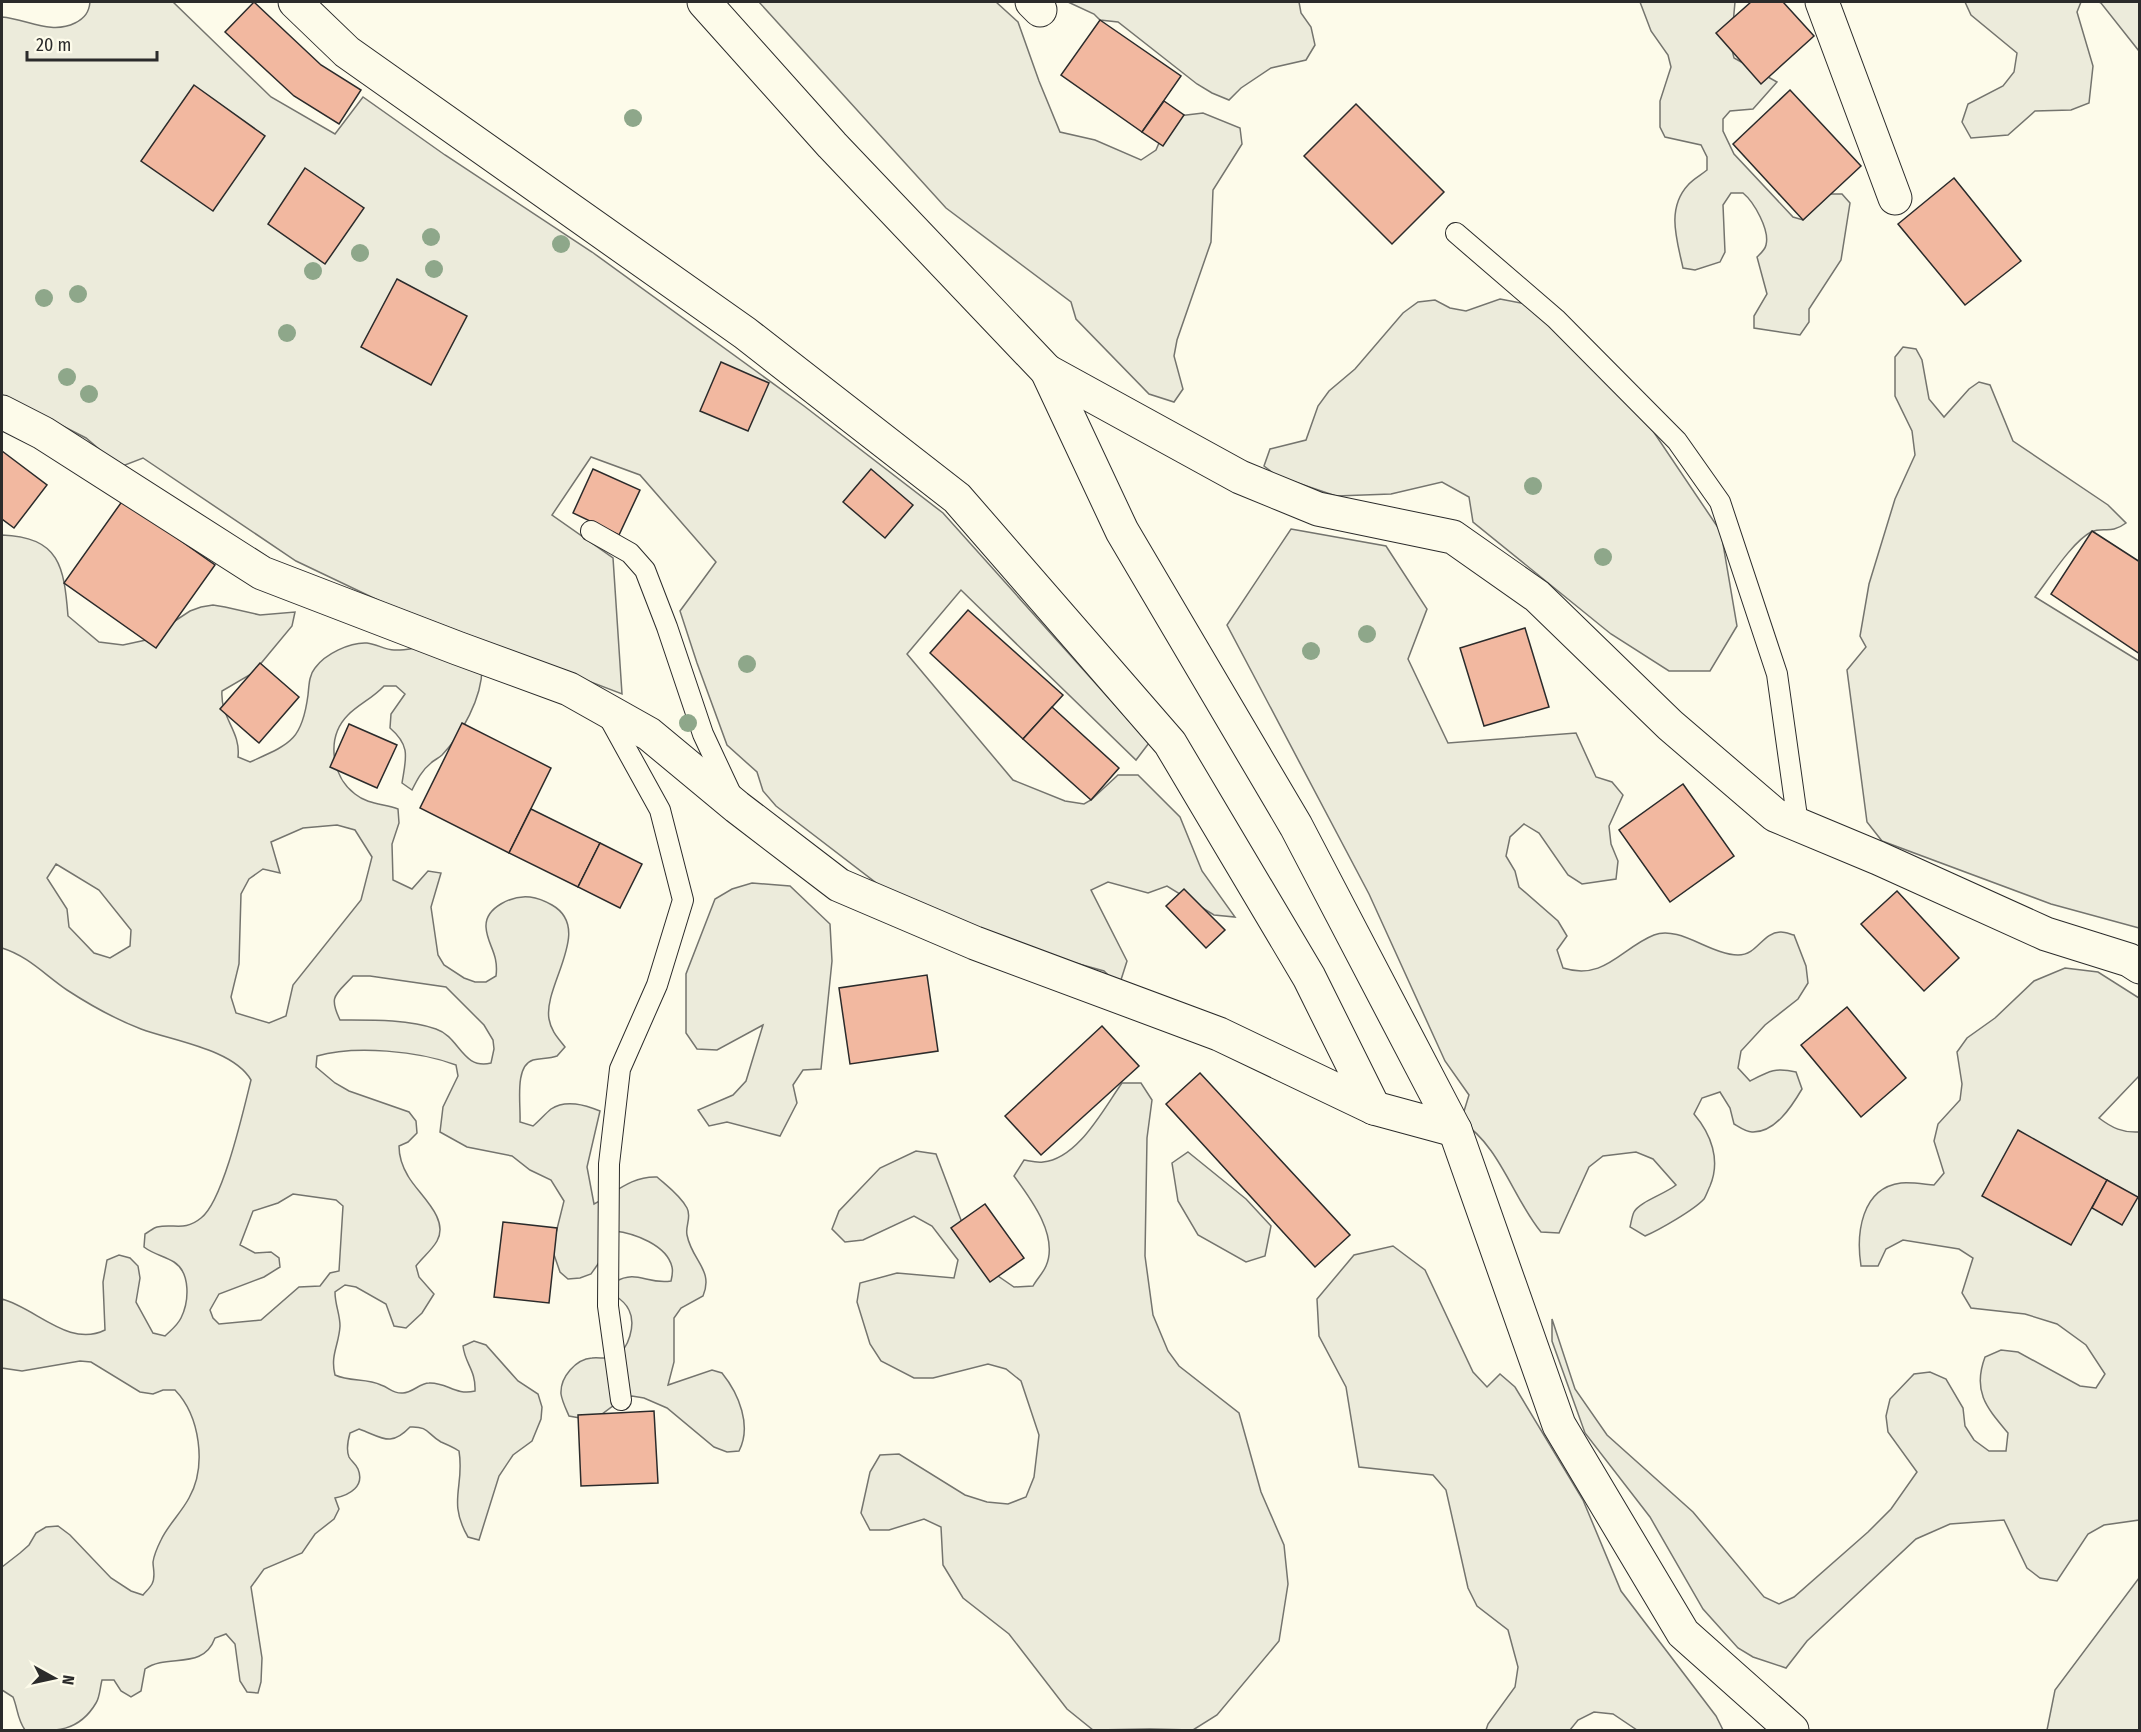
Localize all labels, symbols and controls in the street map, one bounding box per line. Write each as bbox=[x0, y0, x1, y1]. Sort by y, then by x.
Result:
scale bar bbox=[27, 24, 158, 62]
text: 20 m bbox=[36, 34, 71, 56]
north arrow bbox=[24, 1648, 84, 1708]
text: N bbox=[58, 1674, 78, 1686]

